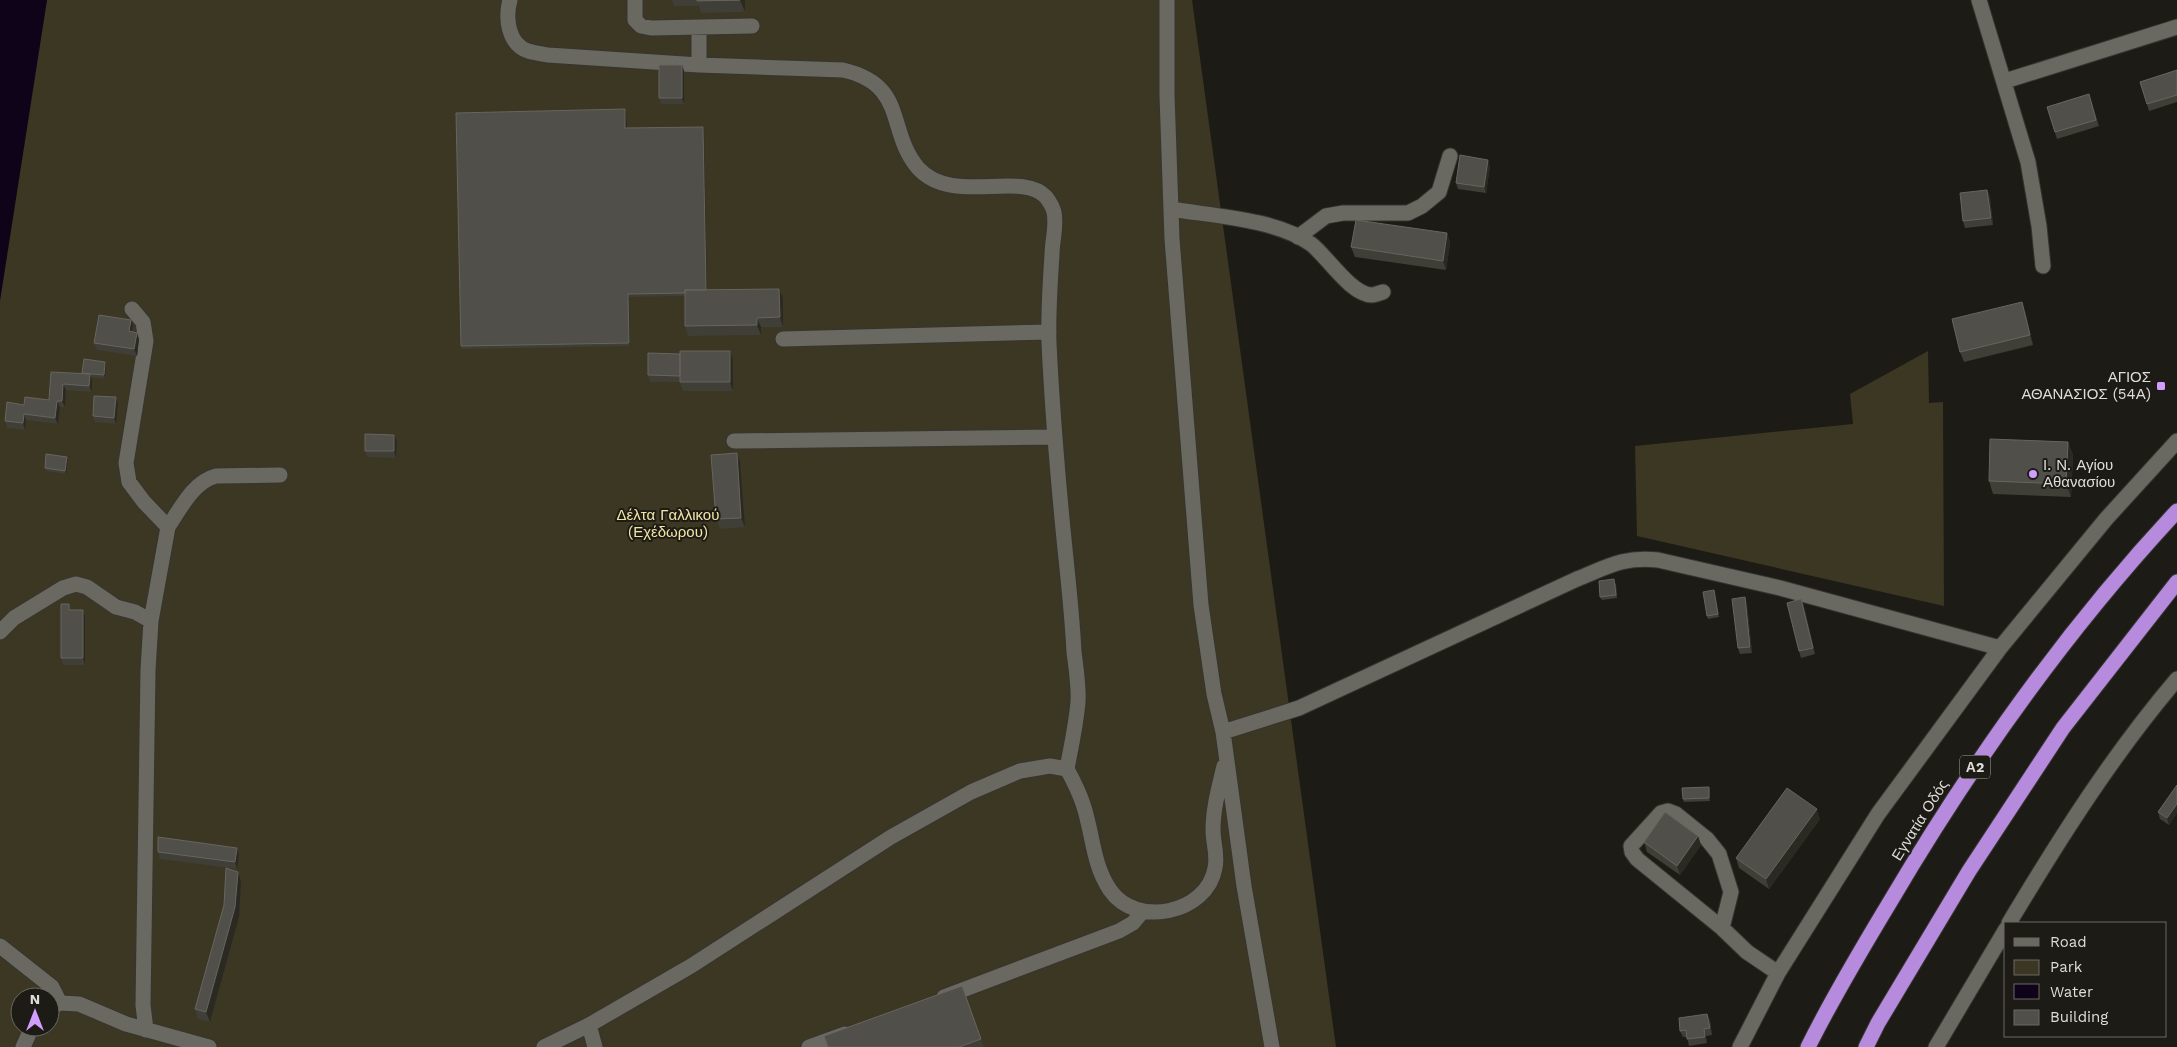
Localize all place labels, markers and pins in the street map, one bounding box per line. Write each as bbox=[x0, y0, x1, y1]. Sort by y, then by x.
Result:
place label: ΑΓΙΟΣ ΑΘΑΝΑΣΙΟΣ (54Α) bbox=[2021, 368, 2151, 403]
marker: ΑΓΙΟΣ ΑΘΑΝΑΣΙΟΣ (54Α) bbox=[2155, 380, 2167, 392]
place label: Ι. Ν. Αγίου Αθανασίου bbox=[2043, 456, 2115, 491]
marker: Ι. Ν. Αγίου Αθανασίου bbox=[2027, 468, 2039, 480]

